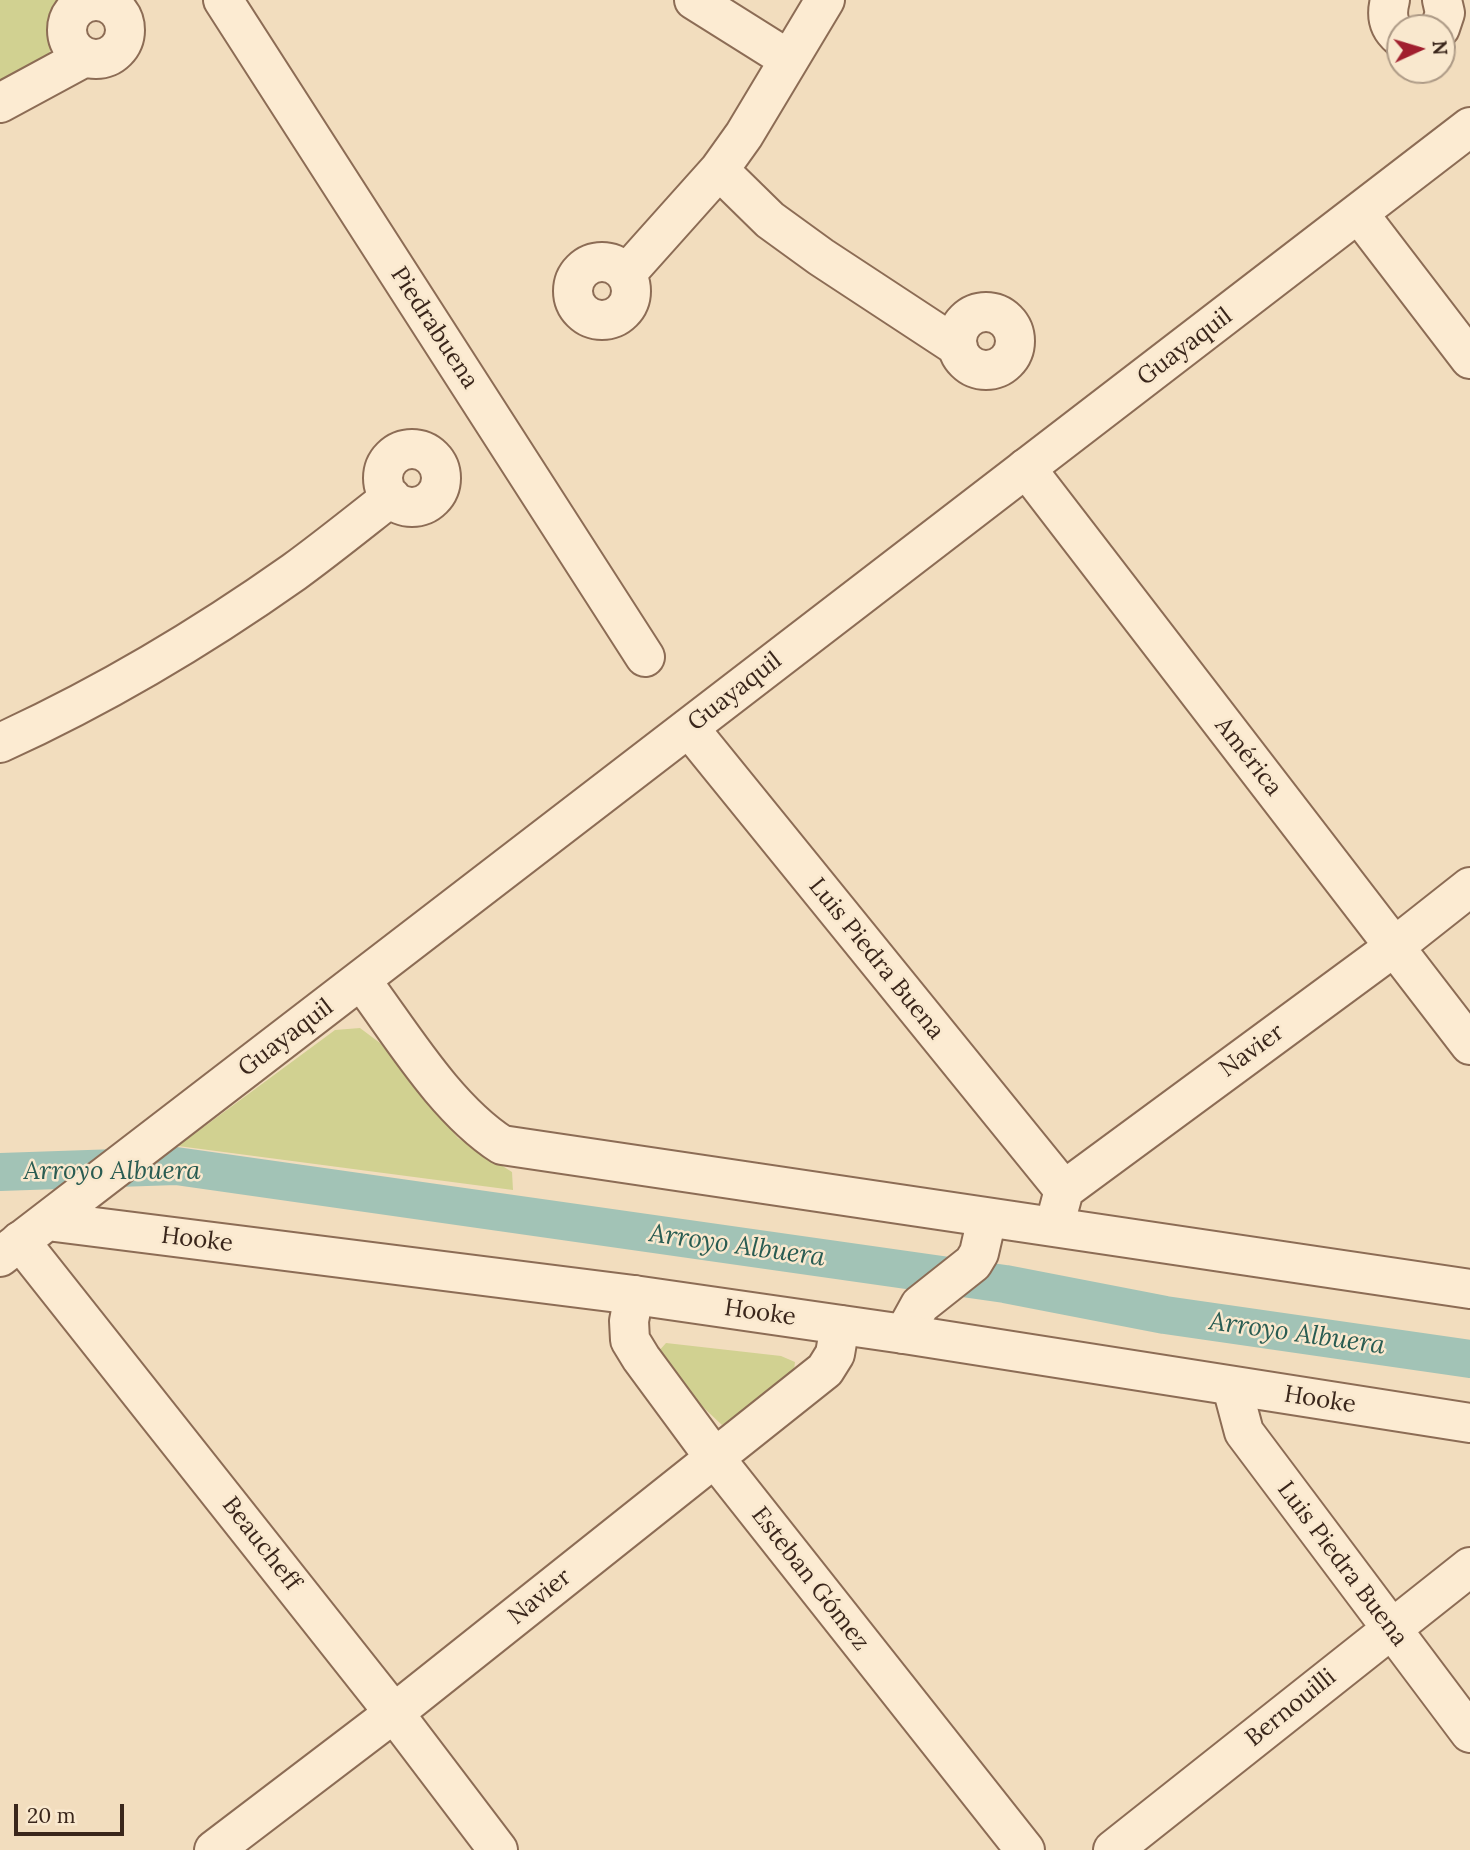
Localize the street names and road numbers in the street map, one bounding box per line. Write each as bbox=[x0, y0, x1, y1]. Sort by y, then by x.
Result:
street label: Piedrabuena bbox=[384, 262, 484, 394]
street label: Guayaquil bbox=[1132, 302, 1238, 392]
street label: Guayaquil bbox=[682, 646, 788, 738]
street label: América bbox=[1208, 712, 1288, 802]
street label: Luis Piedra Buena bbox=[802, 873, 950, 1045]
street label: Guayaquil bbox=[233, 993, 339, 1083]
street label: Navier bbox=[1214, 1018, 1290, 1084]
street label: Hooke bbox=[160, 1221, 234, 1259]
street label: Hooke bbox=[722, 1294, 798, 1332]
street label: Hooke bbox=[1282, 1380, 1358, 1420]
street label: Luis Piedra Buena bbox=[1271, 1476, 1413, 1652]
street label: Beaucheff bbox=[215, 1491, 307, 1597]
street label: Esteban Gómez bbox=[745, 1501, 875, 1657]
street label: Navier bbox=[503, 1563, 577, 1631]
street label: Bernouilli bbox=[1240, 1663, 1342, 1753]

